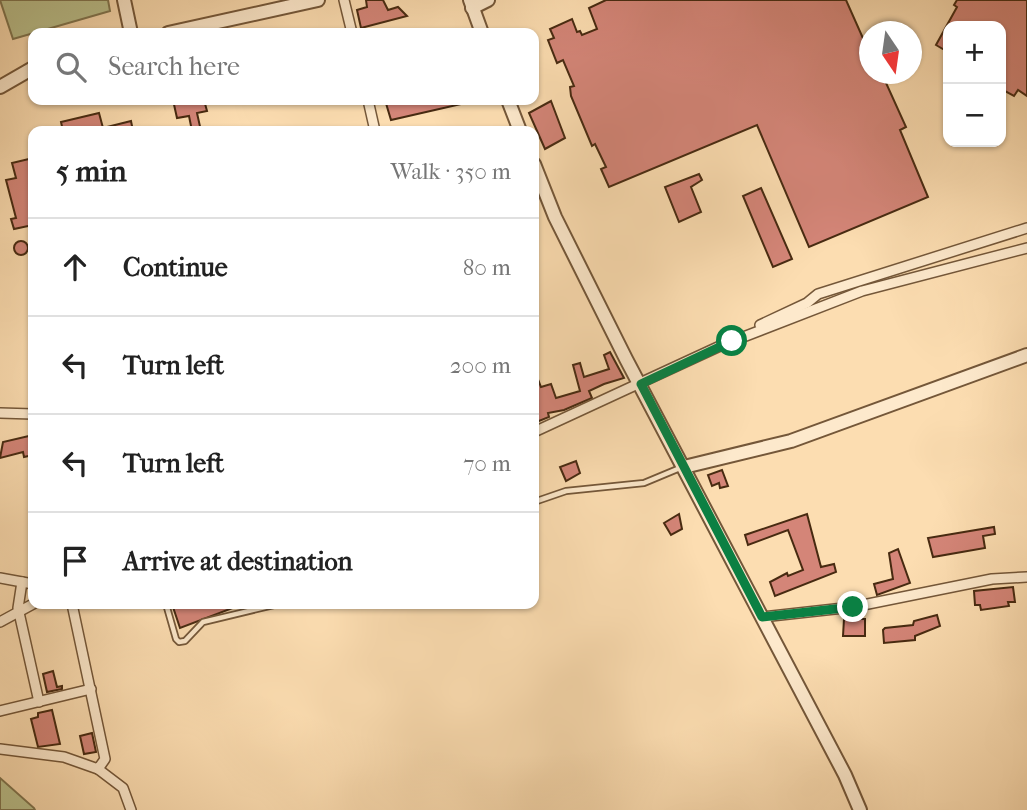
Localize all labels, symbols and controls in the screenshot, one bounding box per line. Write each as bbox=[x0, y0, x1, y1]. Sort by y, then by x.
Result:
north arrow bbox=[859, 21, 922, 84]
map controls bbox=[943, 21, 1006, 147]
button: + bbox=[943, 21, 1006, 84]
search box bbox=[28, 28, 539, 105]
icon: search bbox=[52, 48, 90, 86]
text: Search here bbox=[108, 51, 240, 82]
button: − bbox=[943, 84, 1006, 147]
text: 5 min bbox=[56, 154, 127, 189]
text: Walk · 350 m bbox=[391, 158, 511, 185]
icon: ahead bbox=[56, 248, 94, 286]
text: Continue bbox=[123, 252, 228, 283]
text: 80 m bbox=[463, 254, 511, 281]
route start bbox=[716, 325, 747, 356]
icon: left bbox=[56, 346, 94, 384]
text: Turn left bbox=[123, 350, 224, 381]
text: 200 m bbox=[450, 352, 511, 379]
icon: left bbox=[56, 444, 94, 482]
text: Turn left bbox=[123, 448, 224, 479]
text: 70 m bbox=[463, 450, 511, 477]
icon: arrive bbox=[56, 542, 94, 580]
text: Arrive at destination bbox=[123, 546, 353, 577]
route end bbox=[837, 591, 868, 622]

